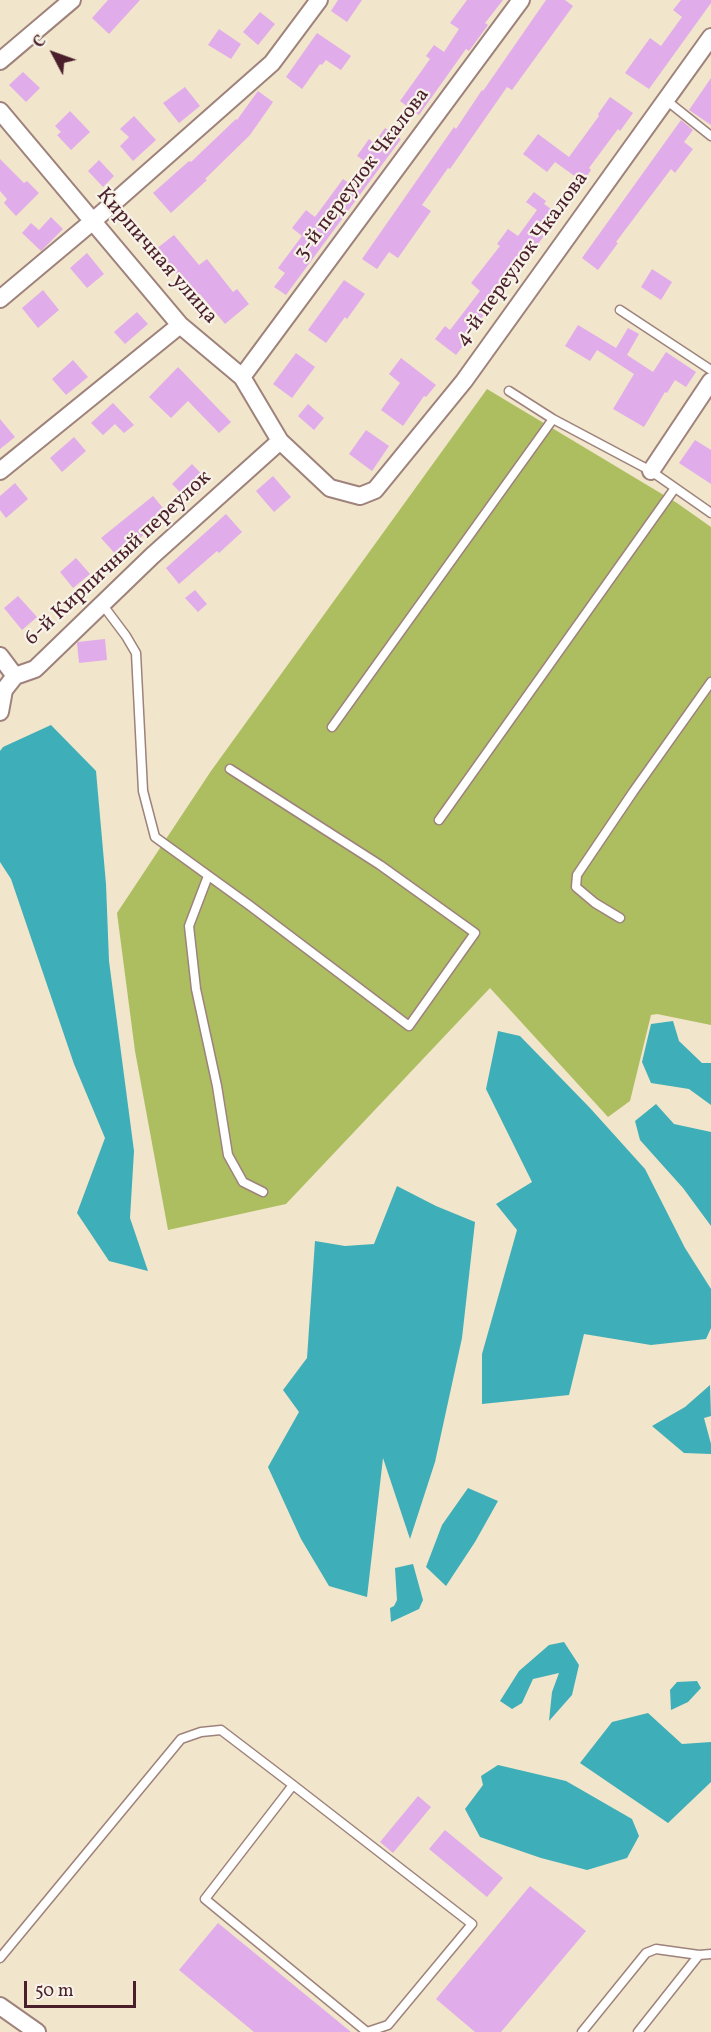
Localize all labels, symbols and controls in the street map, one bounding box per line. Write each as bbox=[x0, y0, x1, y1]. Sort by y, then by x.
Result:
north arrow bbox=[24, 24, 84, 84]
text: С bbox=[29, 31, 52, 53]
street label: 3-й переулок Чкалова bbox=[290, 84, 436, 266]
street label: 4-й переулок Чкалова bbox=[451, 168, 595, 352]
street label: Кирпичная улица bbox=[90, 184, 222, 330]
street label: 6-й Кирпичный переулок bbox=[21, 466, 217, 652]
scale bar bbox=[27, 1969, 140, 2007]
text: 50 m bbox=[35, 1979, 74, 2004]

